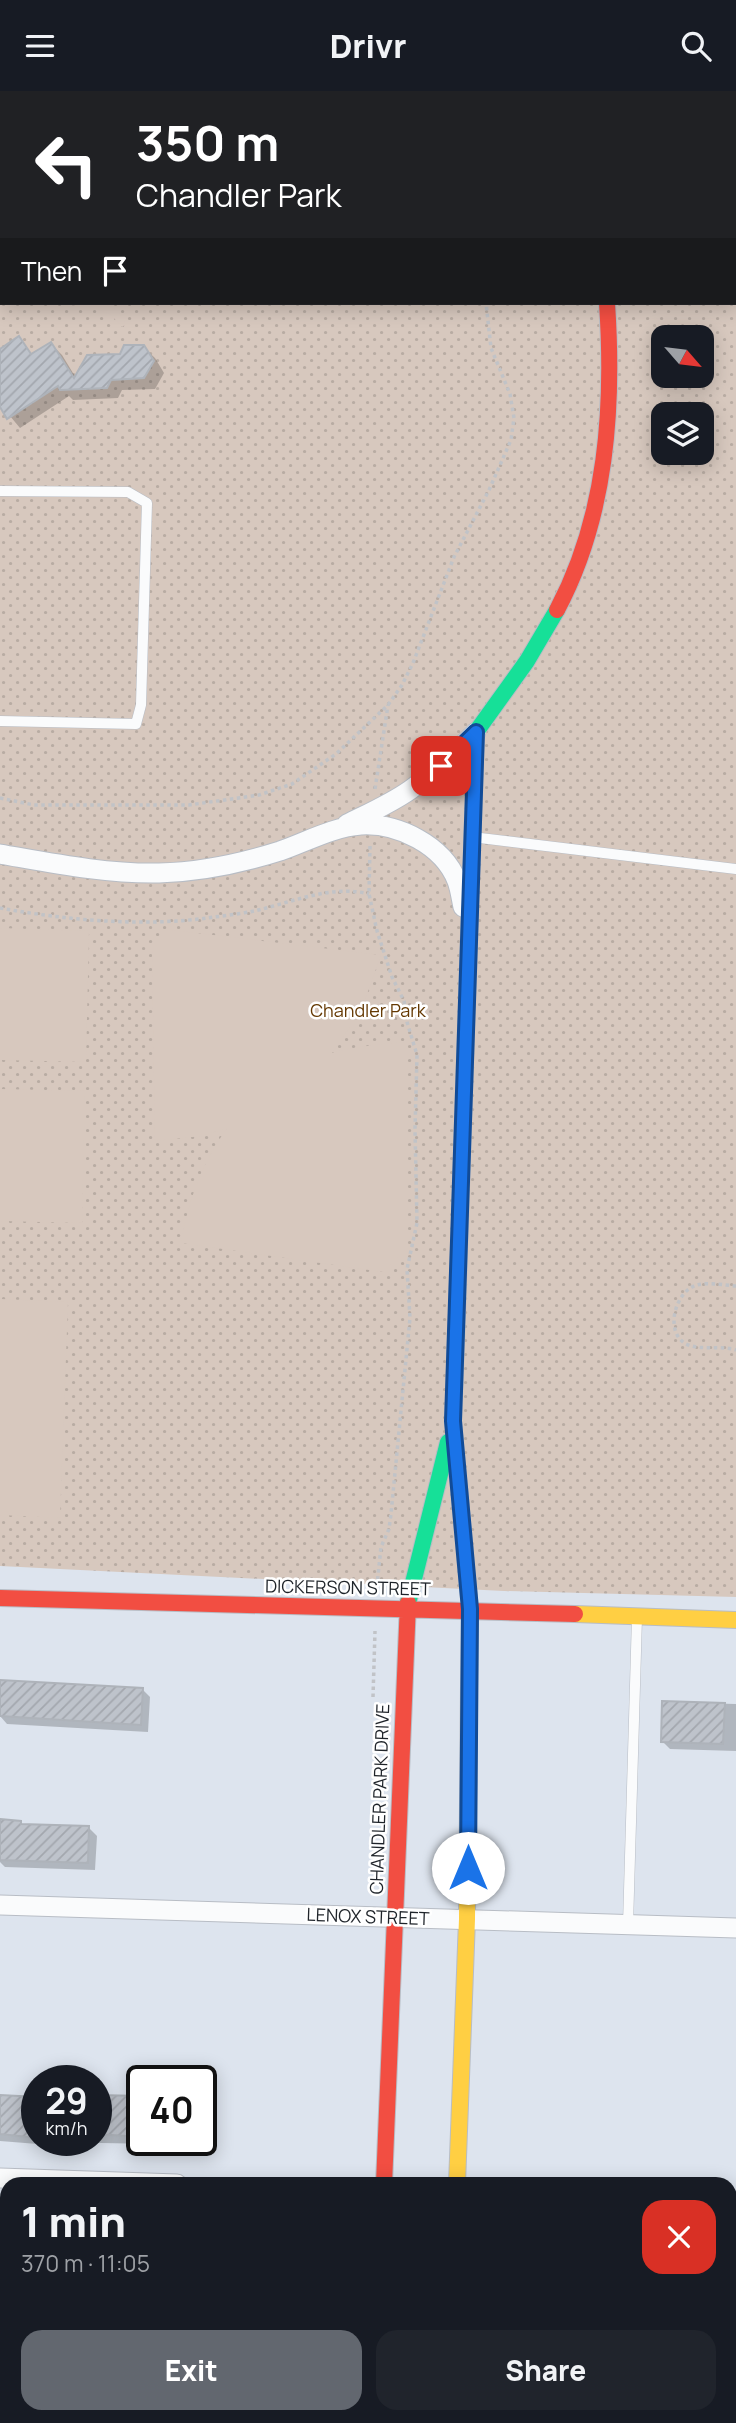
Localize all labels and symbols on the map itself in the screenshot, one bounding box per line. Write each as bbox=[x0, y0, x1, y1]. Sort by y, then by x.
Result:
north arrow bbox=[651, 325, 714, 389]
pin bbox=[411, 736, 471, 796]
park label: Chandler Park bbox=[310, 998, 427, 1022]
street label: DICKERSON STREET bbox=[265, 1574, 431, 1600]
street label: CHANDLER PARK DRIVE bbox=[364, 1703, 394, 1895]
position arrow bbox=[431, 1831, 505, 1905]
street label: LENOX STREET bbox=[306, 1902, 430, 1930]
speed limit sign: 40 bbox=[126, 2065, 217, 2156]

